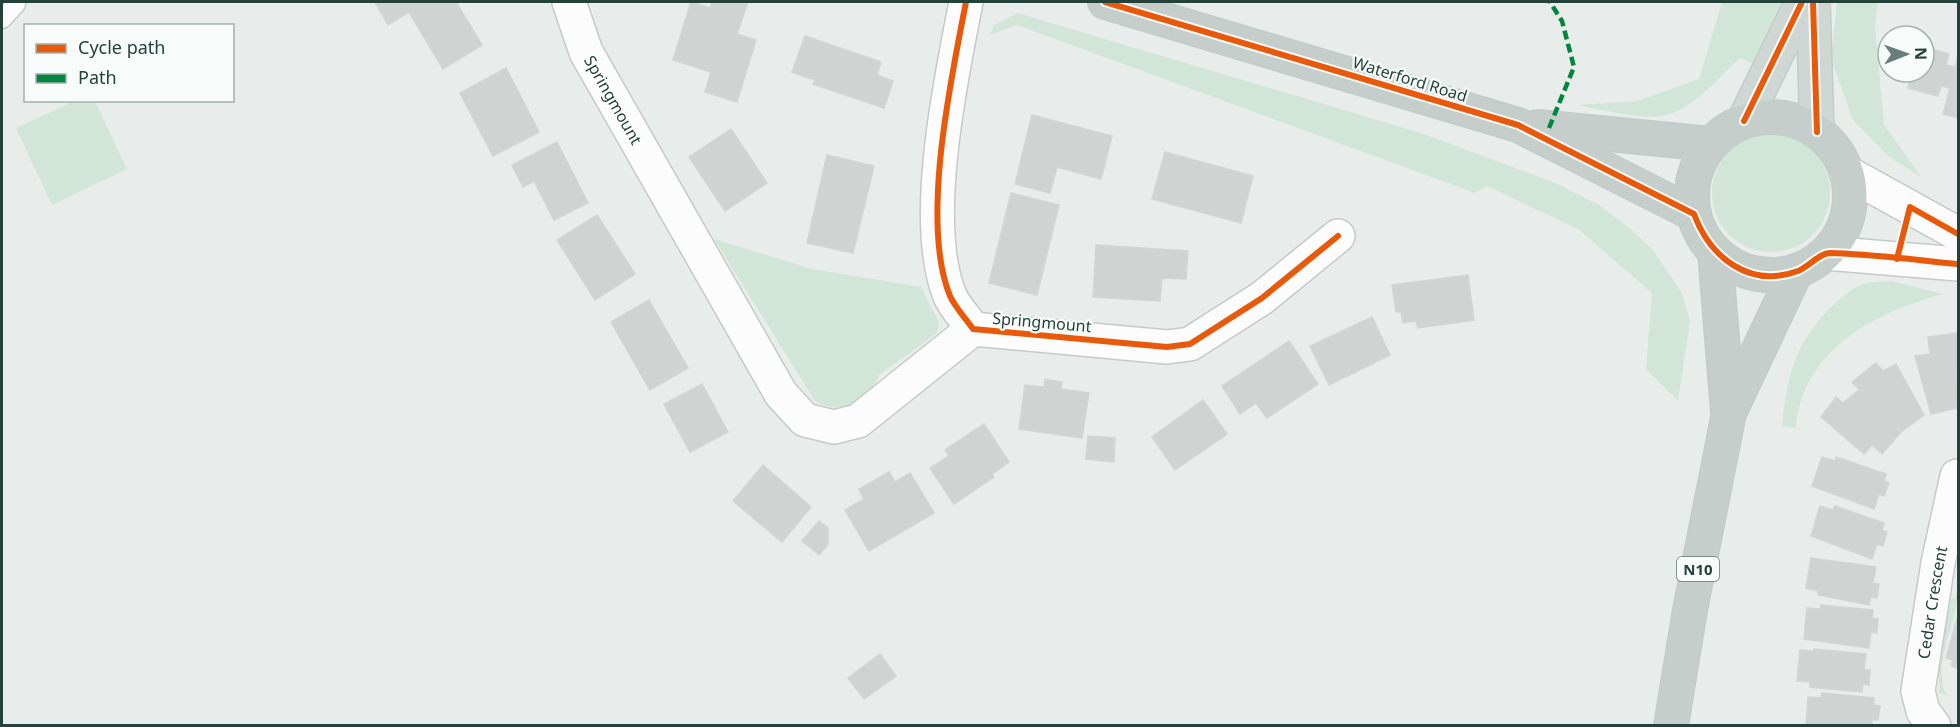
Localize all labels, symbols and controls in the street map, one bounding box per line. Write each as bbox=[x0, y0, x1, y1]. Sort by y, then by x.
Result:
legend bbox=[24, 24, 234, 102]
north arrow bbox=[1876, 24, 1936, 84]
text: Cycle path bbox=[78, 35, 165, 59]
text: N bbox=[1910, 47, 1932, 60]
street label: Springmount bbox=[579, 51, 648, 149]
street label: Waterford Road bbox=[1350, 51, 1470, 107]
text: Path bbox=[78, 65, 117, 89]
street label: Springmount bbox=[992, 307, 1093, 337]
street label: Cedar Crescent bbox=[1912, 543, 1952, 660]
road number: N10 bbox=[1677, 557, 1719, 581]

